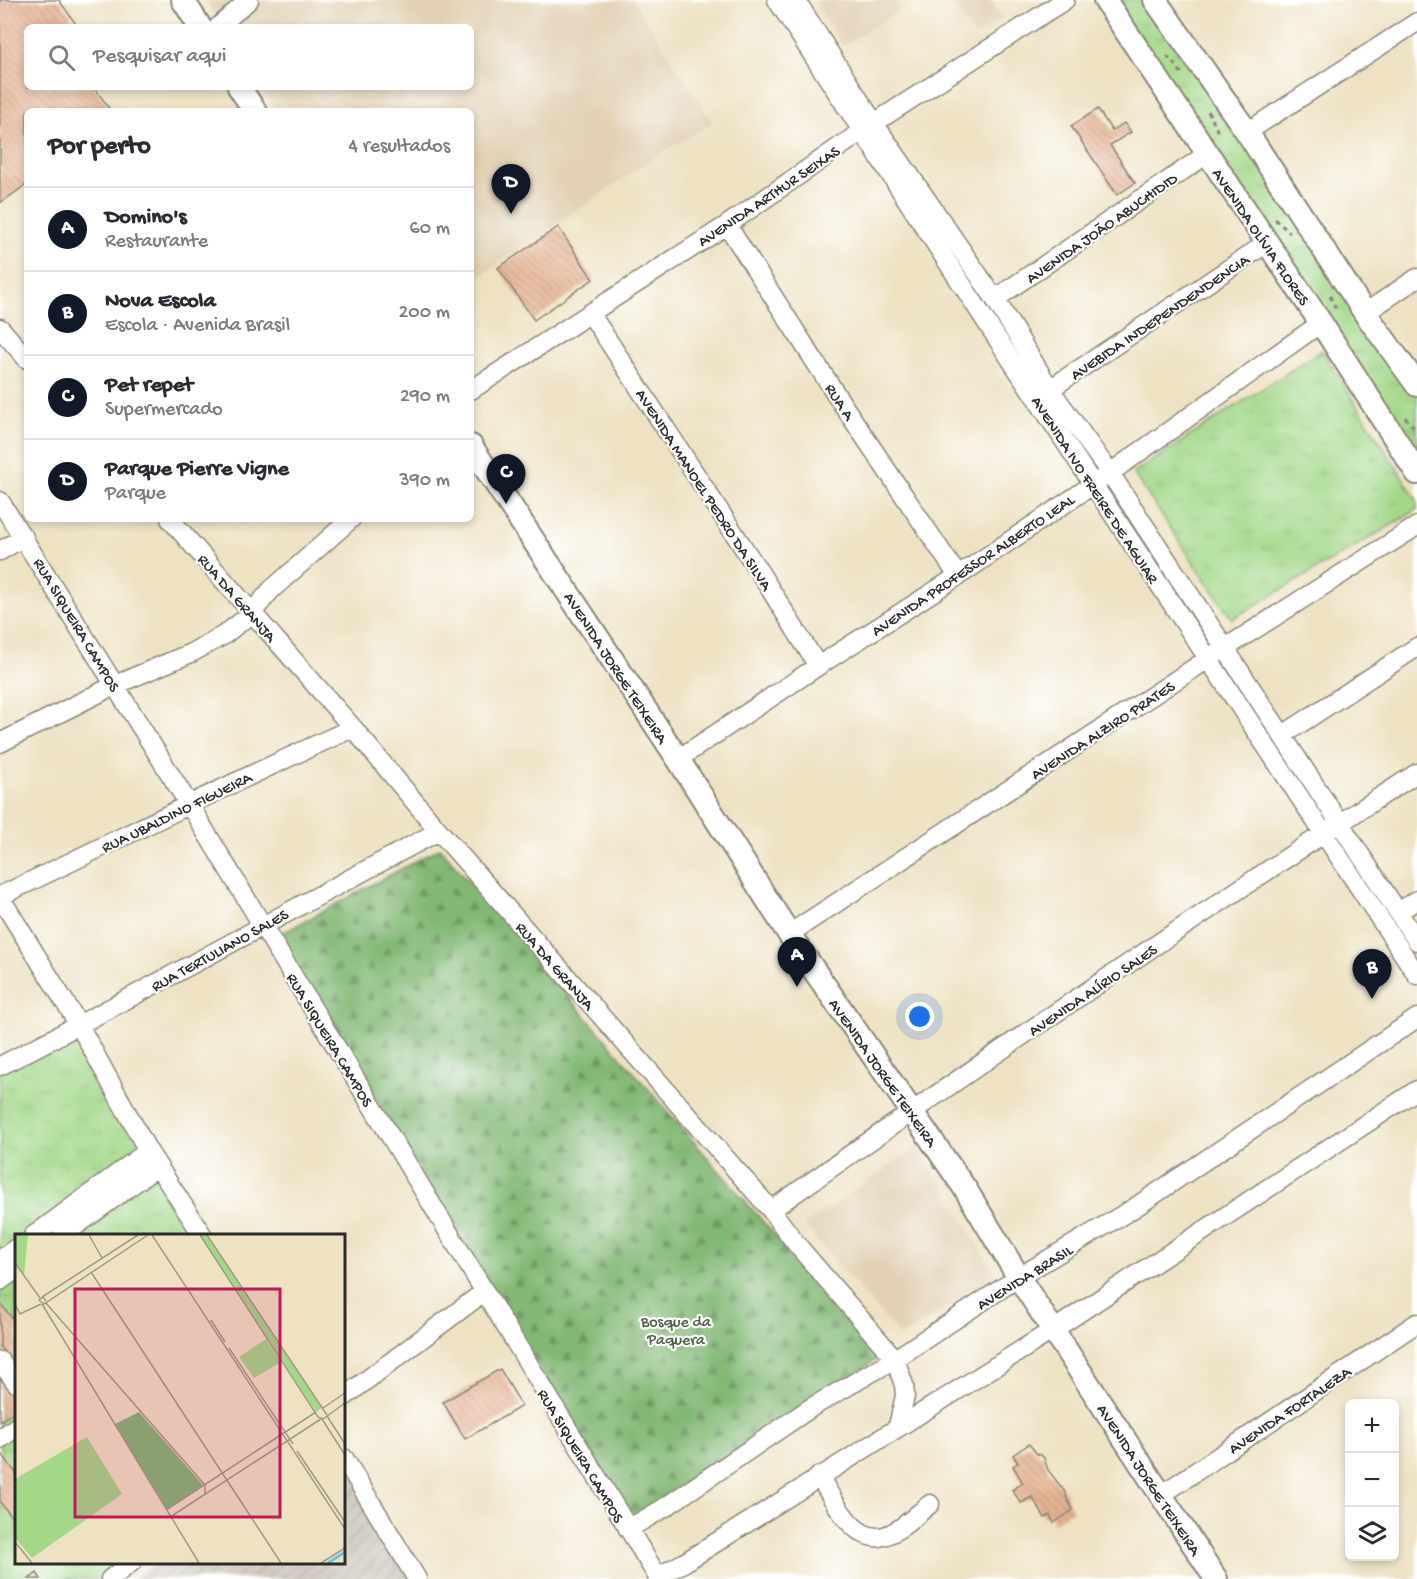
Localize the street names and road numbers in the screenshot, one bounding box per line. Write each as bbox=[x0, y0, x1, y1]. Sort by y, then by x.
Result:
street label: AVENIDA ARTHUR SEIXAS bbox=[695, 143, 845, 253]
street label: AVENIDA OLÍVIA FLORES bbox=[1206, 165, 1313, 310]
street label: AVENIDA JOÃO ABUCHIDID bbox=[1023, 169, 1183, 289]
street label: AVEBIDA INDEPENDENDENCIA bbox=[1068, 251, 1255, 386]
street label: RUA A bbox=[819, 381, 858, 426]
street label: AVENIDA MANOEL PEDRO DA SILVA bbox=[630, 387, 775, 597]
street label: AVENIDA IVO FREIRE DE AGUIAR bbox=[1025, 394, 1161, 589]
street label: AVENIDA PROFESSOR ALBERTO LEAL bbox=[869, 491, 1080, 642]
street label: RUA DA GRANJA bbox=[192, 551, 280, 649]
street label: RUA SIQUEIRA CAMPOS bbox=[28, 556, 123, 697]
street label: AVENIDA JORGE TEIXEIRA bbox=[558, 590, 671, 749]
street label: AVENIDA ALZIRO PRATES bbox=[1028, 678, 1180, 786]
street label: RUA UBALDINO FIGUEIRA bbox=[99, 769, 257, 859]
street label: RUA TERTULIANO SALES bbox=[149, 906, 293, 998]
street label: RUA DA GRANJA bbox=[510, 919, 598, 1017]
street label: AVENIDA ALÍRIO SALES bbox=[1025, 941, 1162, 1042]
street label: RUA SIQUEIRA CAMPOS bbox=[281, 971, 376, 1112]
street label: AVENIDA JORGE TEIXEIRA bbox=[823, 996, 940, 1153]
street label: AVENIDA BRASIL bbox=[974, 1241, 1078, 1316]
street label: AVENIDA FORTALEZA bbox=[1226, 1363, 1357, 1460]
street label: RUA SIQUEIRA CAMPOS bbox=[532, 1387, 627, 1528]
street label: AVENIDA JORGE TEIXEIRA bbox=[1091, 1402, 1204, 1561]

